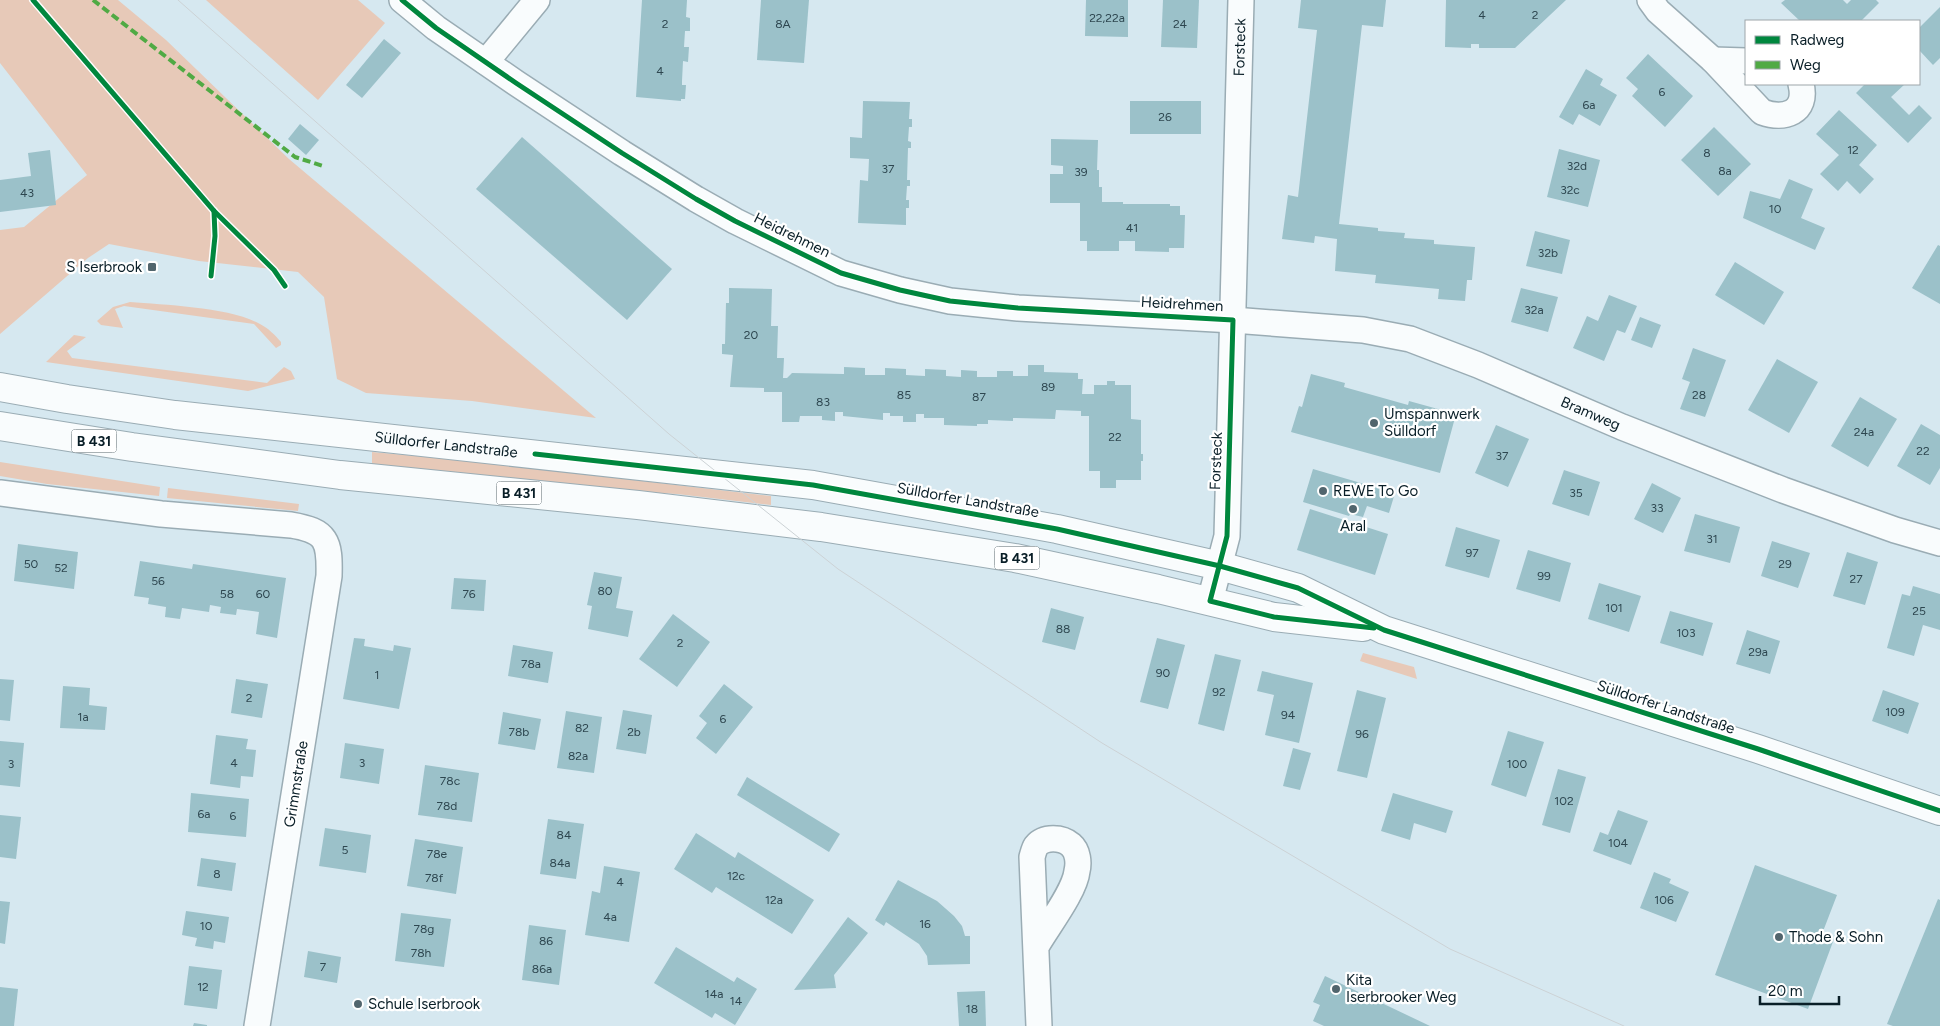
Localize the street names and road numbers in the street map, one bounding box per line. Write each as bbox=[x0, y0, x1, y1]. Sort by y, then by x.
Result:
street label: Forsteck bbox=[1230, 17, 1250, 77]
street label: Heidrehmen bbox=[751, 209, 833, 261]
street label: Heidrehmen bbox=[1140, 293, 1224, 315]
street label: Bramweg bbox=[1558, 393, 1623, 434]
street label: Sülldorfer Landstraße bbox=[374, 428, 519, 462]
road number: B 431 bbox=[72, 430, 116, 452]
street label: Forsteck bbox=[1206, 431, 1226, 490]
street label: Sülldorfer Landstraße bbox=[896, 479, 1040, 521]
road number: B 431 bbox=[496, 482, 542, 504]
road number: B 431 bbox=[994, 546, 1040, 570]
street label: Sülldorfer Landstraße bbox=[1595, 676, 1737, 738]
street label: Grimmstraße bbox=[280, 739, 312, 829]

